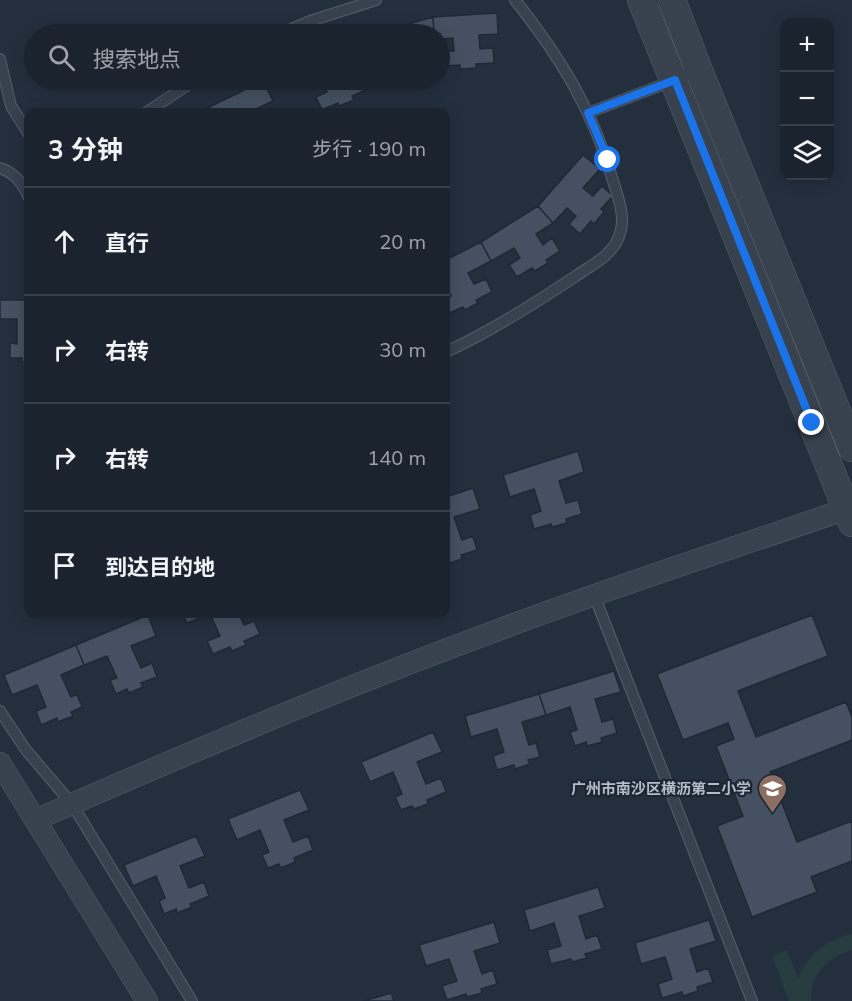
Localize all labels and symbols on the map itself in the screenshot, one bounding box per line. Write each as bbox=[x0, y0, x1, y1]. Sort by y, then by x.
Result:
route start bbox=[594, 146, 620, 172]
route end bbox=[798, 409, 824, 435]
school or university icon: 广州市南沙区横沥第二小学 bbox=[756, 772, 788, 814]
place label: 广州市南沙区横沥第二小学 bbox=[571, 779, 751, 798]

